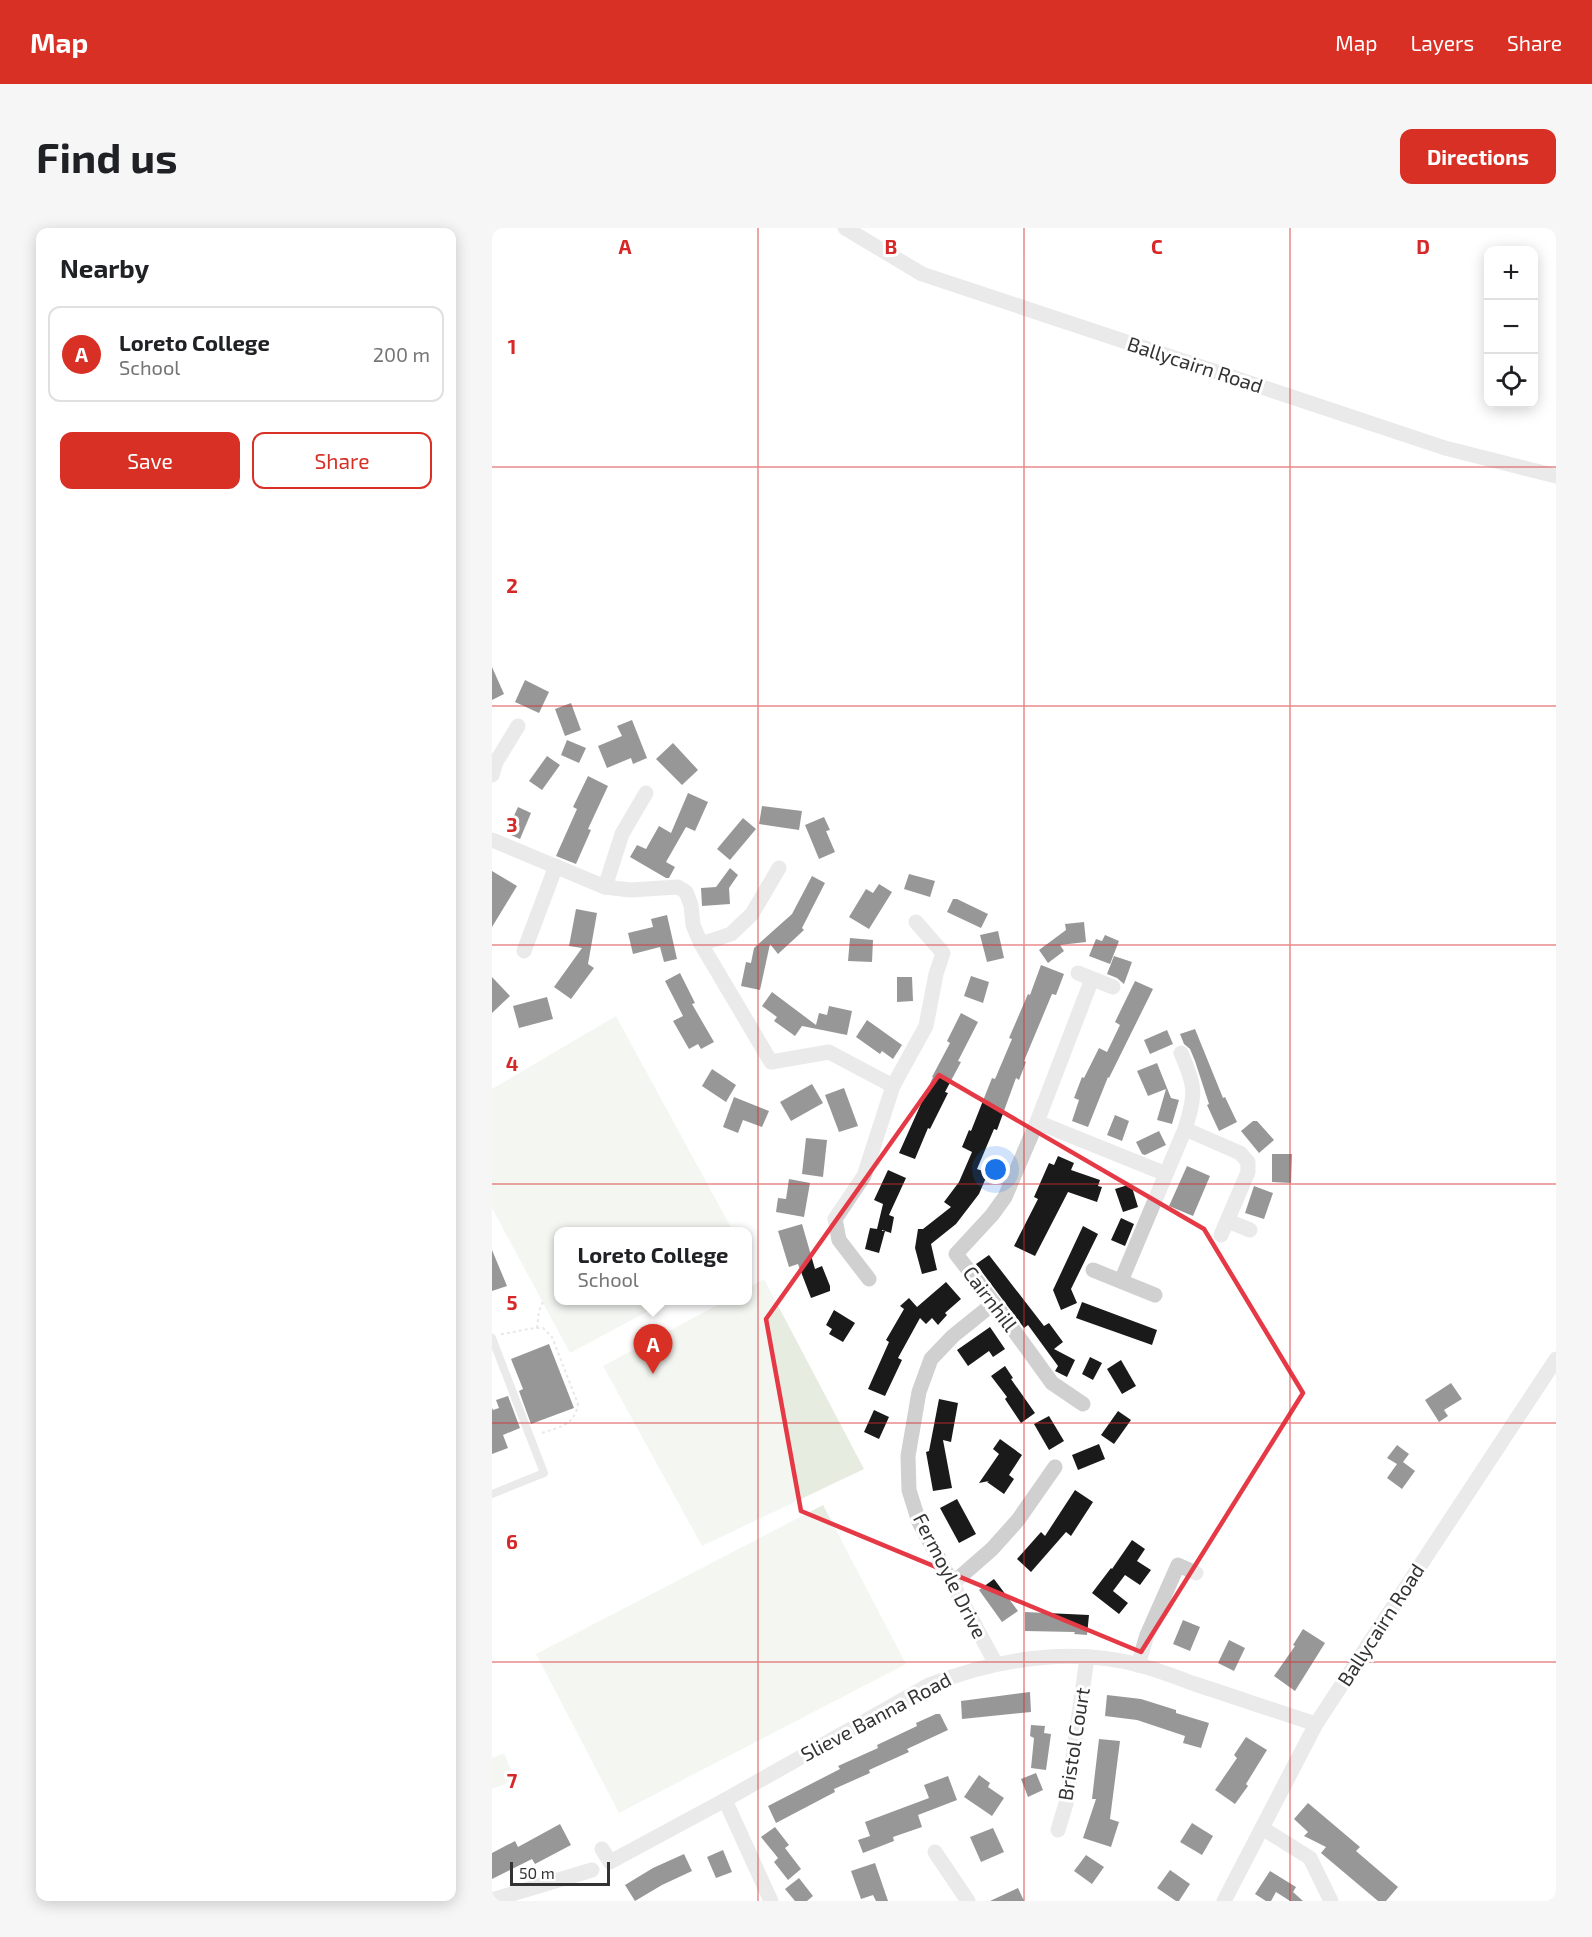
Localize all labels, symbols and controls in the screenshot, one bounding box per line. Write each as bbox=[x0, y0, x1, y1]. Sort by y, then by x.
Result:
text: Map bbox=[30, 25, 88, 59]
text: Map bbox=[1335, 30, 1377, 55]
text: Layers bbox=[1410, 30, 1474, 55]
text: Share bbox=[1507, 30, 1562, 55]
button: Directions bbox=[1400, 129, 1556, 184]
text: Find us bbox=[36, 131, 178, 181]
text: A bbox=[618, 234, 632, 258]
text: B bbox=[885, 234, 897, 258]
text: C bbox=[1151, 234, 1163, 258]
text: D bbox=[1416, 234, 1430, 258]
map controls bbox=[1484, 246, 1538, 408]
button: + bbox=[1484, 246, 1538, 300]
text: Nearby bbox=[60, 252, 149, 283]
button: − bbox=[1484, 300, 1538, 354]
text: Loreto College bbox=[119, 329, 270, 355]
street label: Ballycairn Road bbox=[1124, 331, 1266, 397]
text: 1 bbox=[508, 334, 516, 358]
text: A bbox=[75, 342, 88, 366]
text: 200 m bbox=[373, 342, 430, 366]
button: locate bbox=[1484, 354, 1538, 408]
text: School bbox=[119, 355, 180, 379]
button: Save bbox=[60, 432, 240, 489]
button: Share bbox=[252, 432, 432, 489]
text: 2 bbox=[506, 573, 518, 597]
text: 3 bbox=[506, 812, 518, 836]
text: 4 bbox=[506, 1051, 519, 1075]
your location bbox=[981, 1155, 1010, 1184]
popup bbox=[554, 1227, 752, 1305]
text: Loreto College bbox=[578, 1241, 728, 1267]
street label: Cairnhill bbox=[959, 1261, 1023, 1336]
text: School bbox=[578, 1267, 639, 1291]
text: 5 bbox=[506, 1290, 518, 1314]
pin: A bbox=[634, 1324, 672, 1374]
street label: Fermoyle Drive bbox=[909, 1509, 993, 1642]
text: 6 bbox=[506, 1529, 518, 1553]
street label: Ballycairn Road bbox=[1332, 1559, 1429, 1690]
street label: Slieve Banna Road bbox=[796, 1666, 955, 1766]
street label: Bristol Court bbox=[1052, 1685, 1094, 1802]
text: 7 bbox=[507, 1768, 518, 1792]
scale bar bbox=[510, 1859, 610, 1886]
text: 50 m bbox=[519, 1863, 555, 1882]

